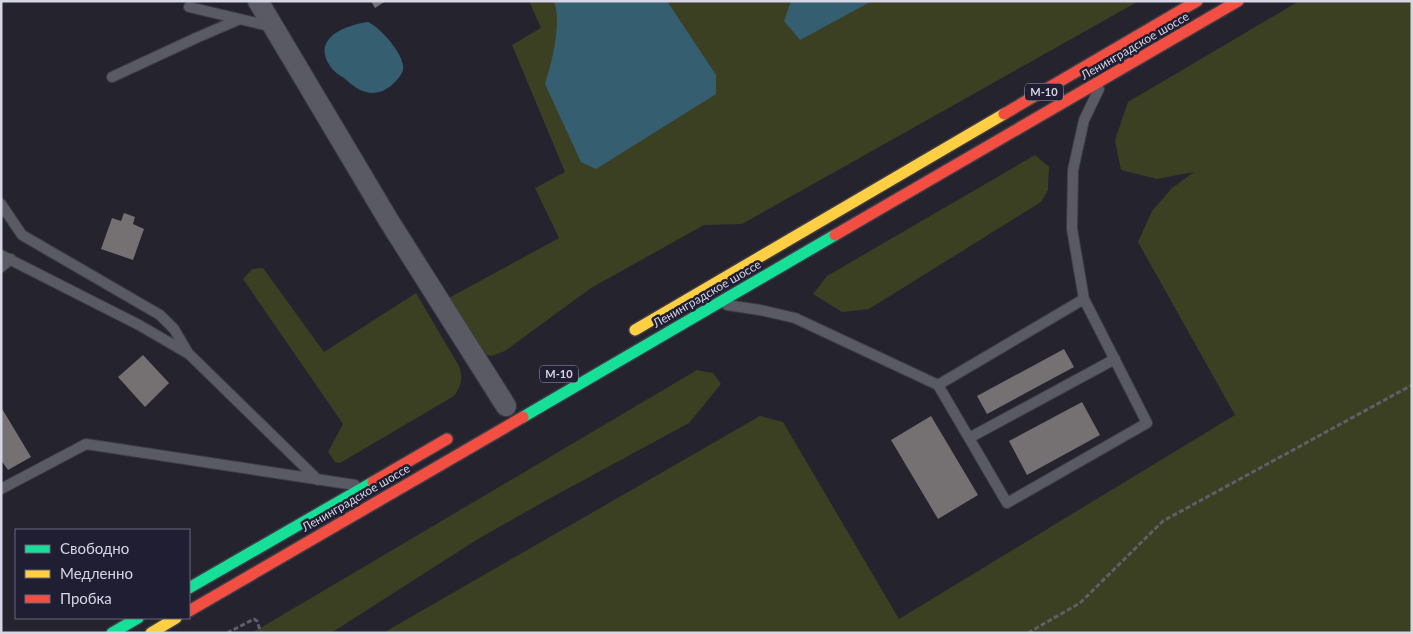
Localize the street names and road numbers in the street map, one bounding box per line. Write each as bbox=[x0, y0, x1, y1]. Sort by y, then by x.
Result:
street label: Ленинградское шоссе bbox=[1077, 8, 1192, 83]
road number: М-10 bbox=[1025, 84, 1063, 100]
street label: Ленинградское шоссе bbox=[649, 256, 764, 331]
road number: М-10 bbox=[540, 366, 578, 382]
street label: Ленинградское шоссе bbox=[298, 460, 413, 535]

